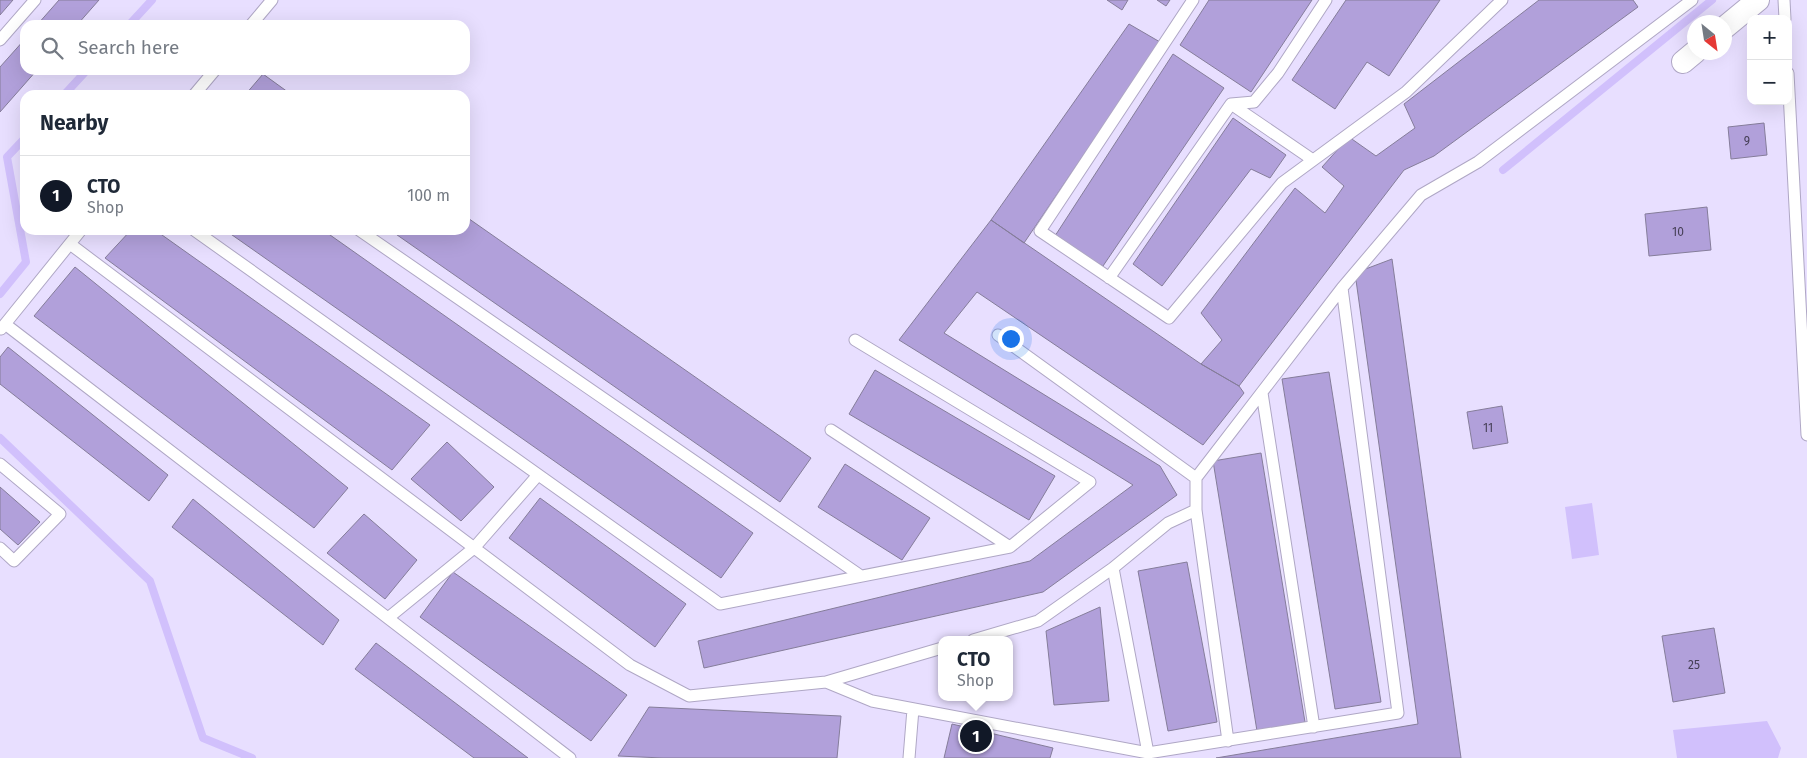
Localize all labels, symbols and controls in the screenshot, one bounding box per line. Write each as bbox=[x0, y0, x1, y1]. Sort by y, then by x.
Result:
north arrow bbox=[1687, 15, 1732, 60]
map controls bbox=[1747, 15, 1792, 105]
button: + bbox=[1747, 15, 1792, 60]
search box bbox=[20, 20, 470, 75]
icon: search bbox=[38, 34, 66, 62]
text: Search here bbox=[78, 36, 179, 59]
button: − bbox=[1747, 60, 1792, 105]
text: Nearby bbox=[40, 110, 108, 136]
house number: 9 bbox=[1744, 134, 1750, 148]
text: СТО bbox=[87, 175, 120, 198]
text: 1 bbox=[52, 186, 60, 205]
text: 100 m bbox=[407, 186, 450, 205]
text: Shop bbox=[87, 198, 124, 217]
house number: 10 bbox=[1672, 225, 1684, 239]
your location bbox=[998, 326, 1024, 352]
house number: 11 bbox=[1483, 421, 1493, 435]
popup bbox=[938, 636, 1013, 701]
text: СТО bbox=[957, 648, 990, 671]
house number: 25 bbox=[1688, 658, 1700, 672]
text: Shop bbox=[957, 671, 994, 690]
pin: 1 bbox=[960, 717, 992, 755]

